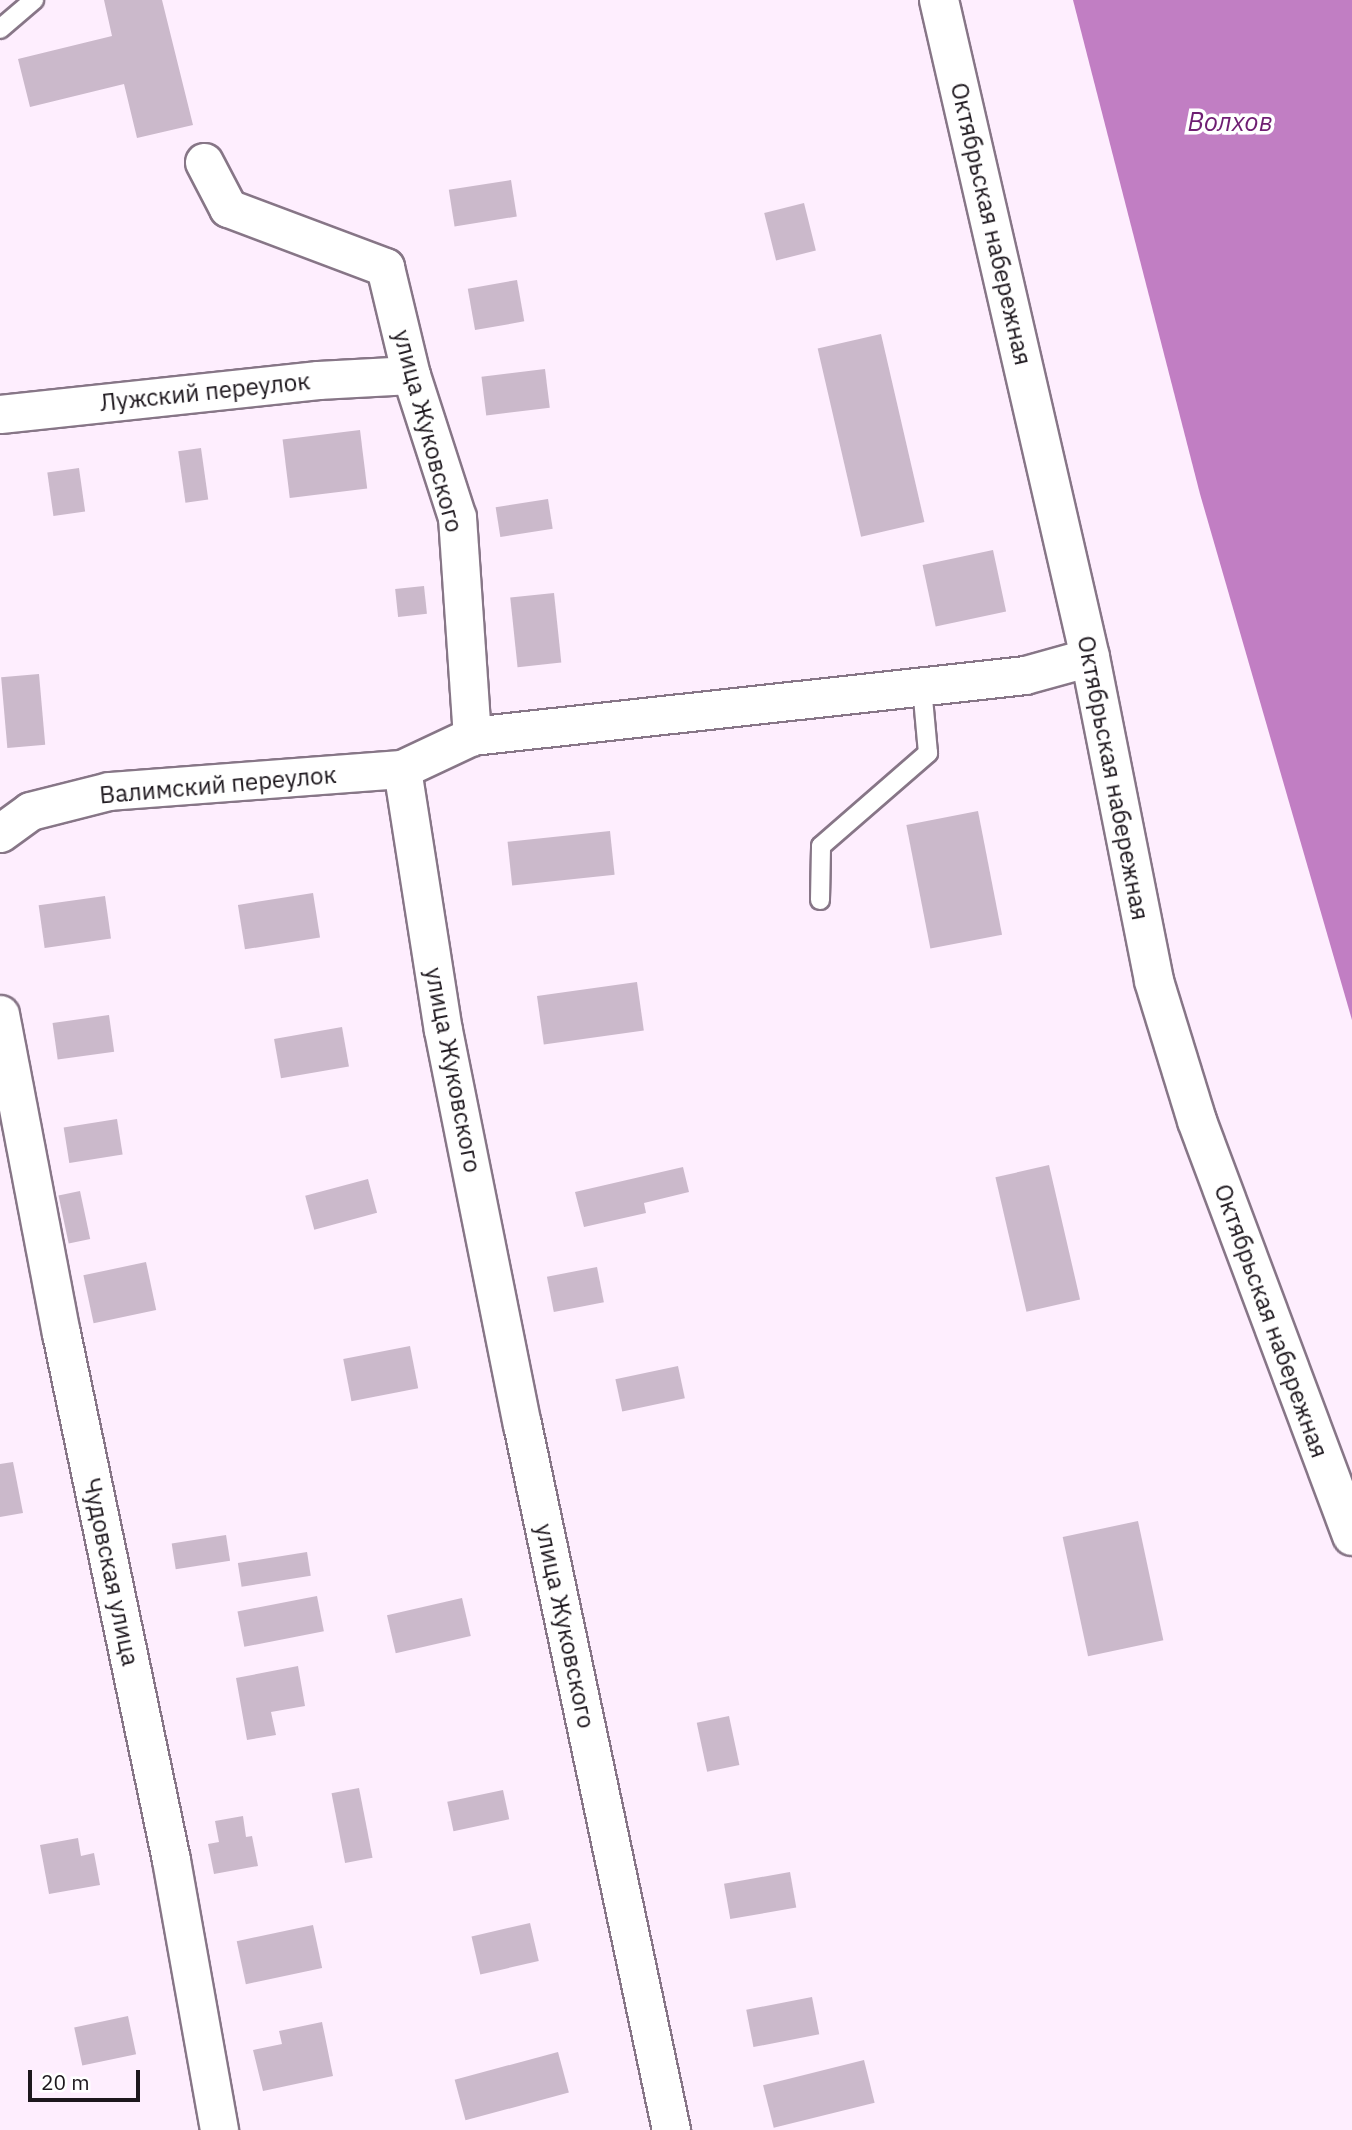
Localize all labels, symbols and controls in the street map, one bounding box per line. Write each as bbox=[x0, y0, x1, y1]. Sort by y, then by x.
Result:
street label: Октябрьская набережная bbox=[944, 80, 1038, 368]
water label: Волхов bbox=[1187, 106, 1273, 138]
street label: улица Жуковского bbox=[387, 327, 469, 535]
street label: Лужский переулок bbox=[98, 367, 312, 417]
street label: Октябрьская набережная bbox=[1071, 633, 1155, 923]
street label: Валимский переулок bbox=[98, 760, 338, 810]
street label: улица Жуковского bbox=[419, 965, 487, 1175]
street label: Октябрьская набережная bbox=[1208, 1180, 1334, 1462]
street label: Чудовская улица bbox=[77, 1476, 145, 1668]
street label: улица Жуковского bbox=[529, 1521, 601, 1731]
scale bar bbox=[32, 2056, 144, 2100]
text: 20 m bbox=[41, 2068, 90, 2096]

